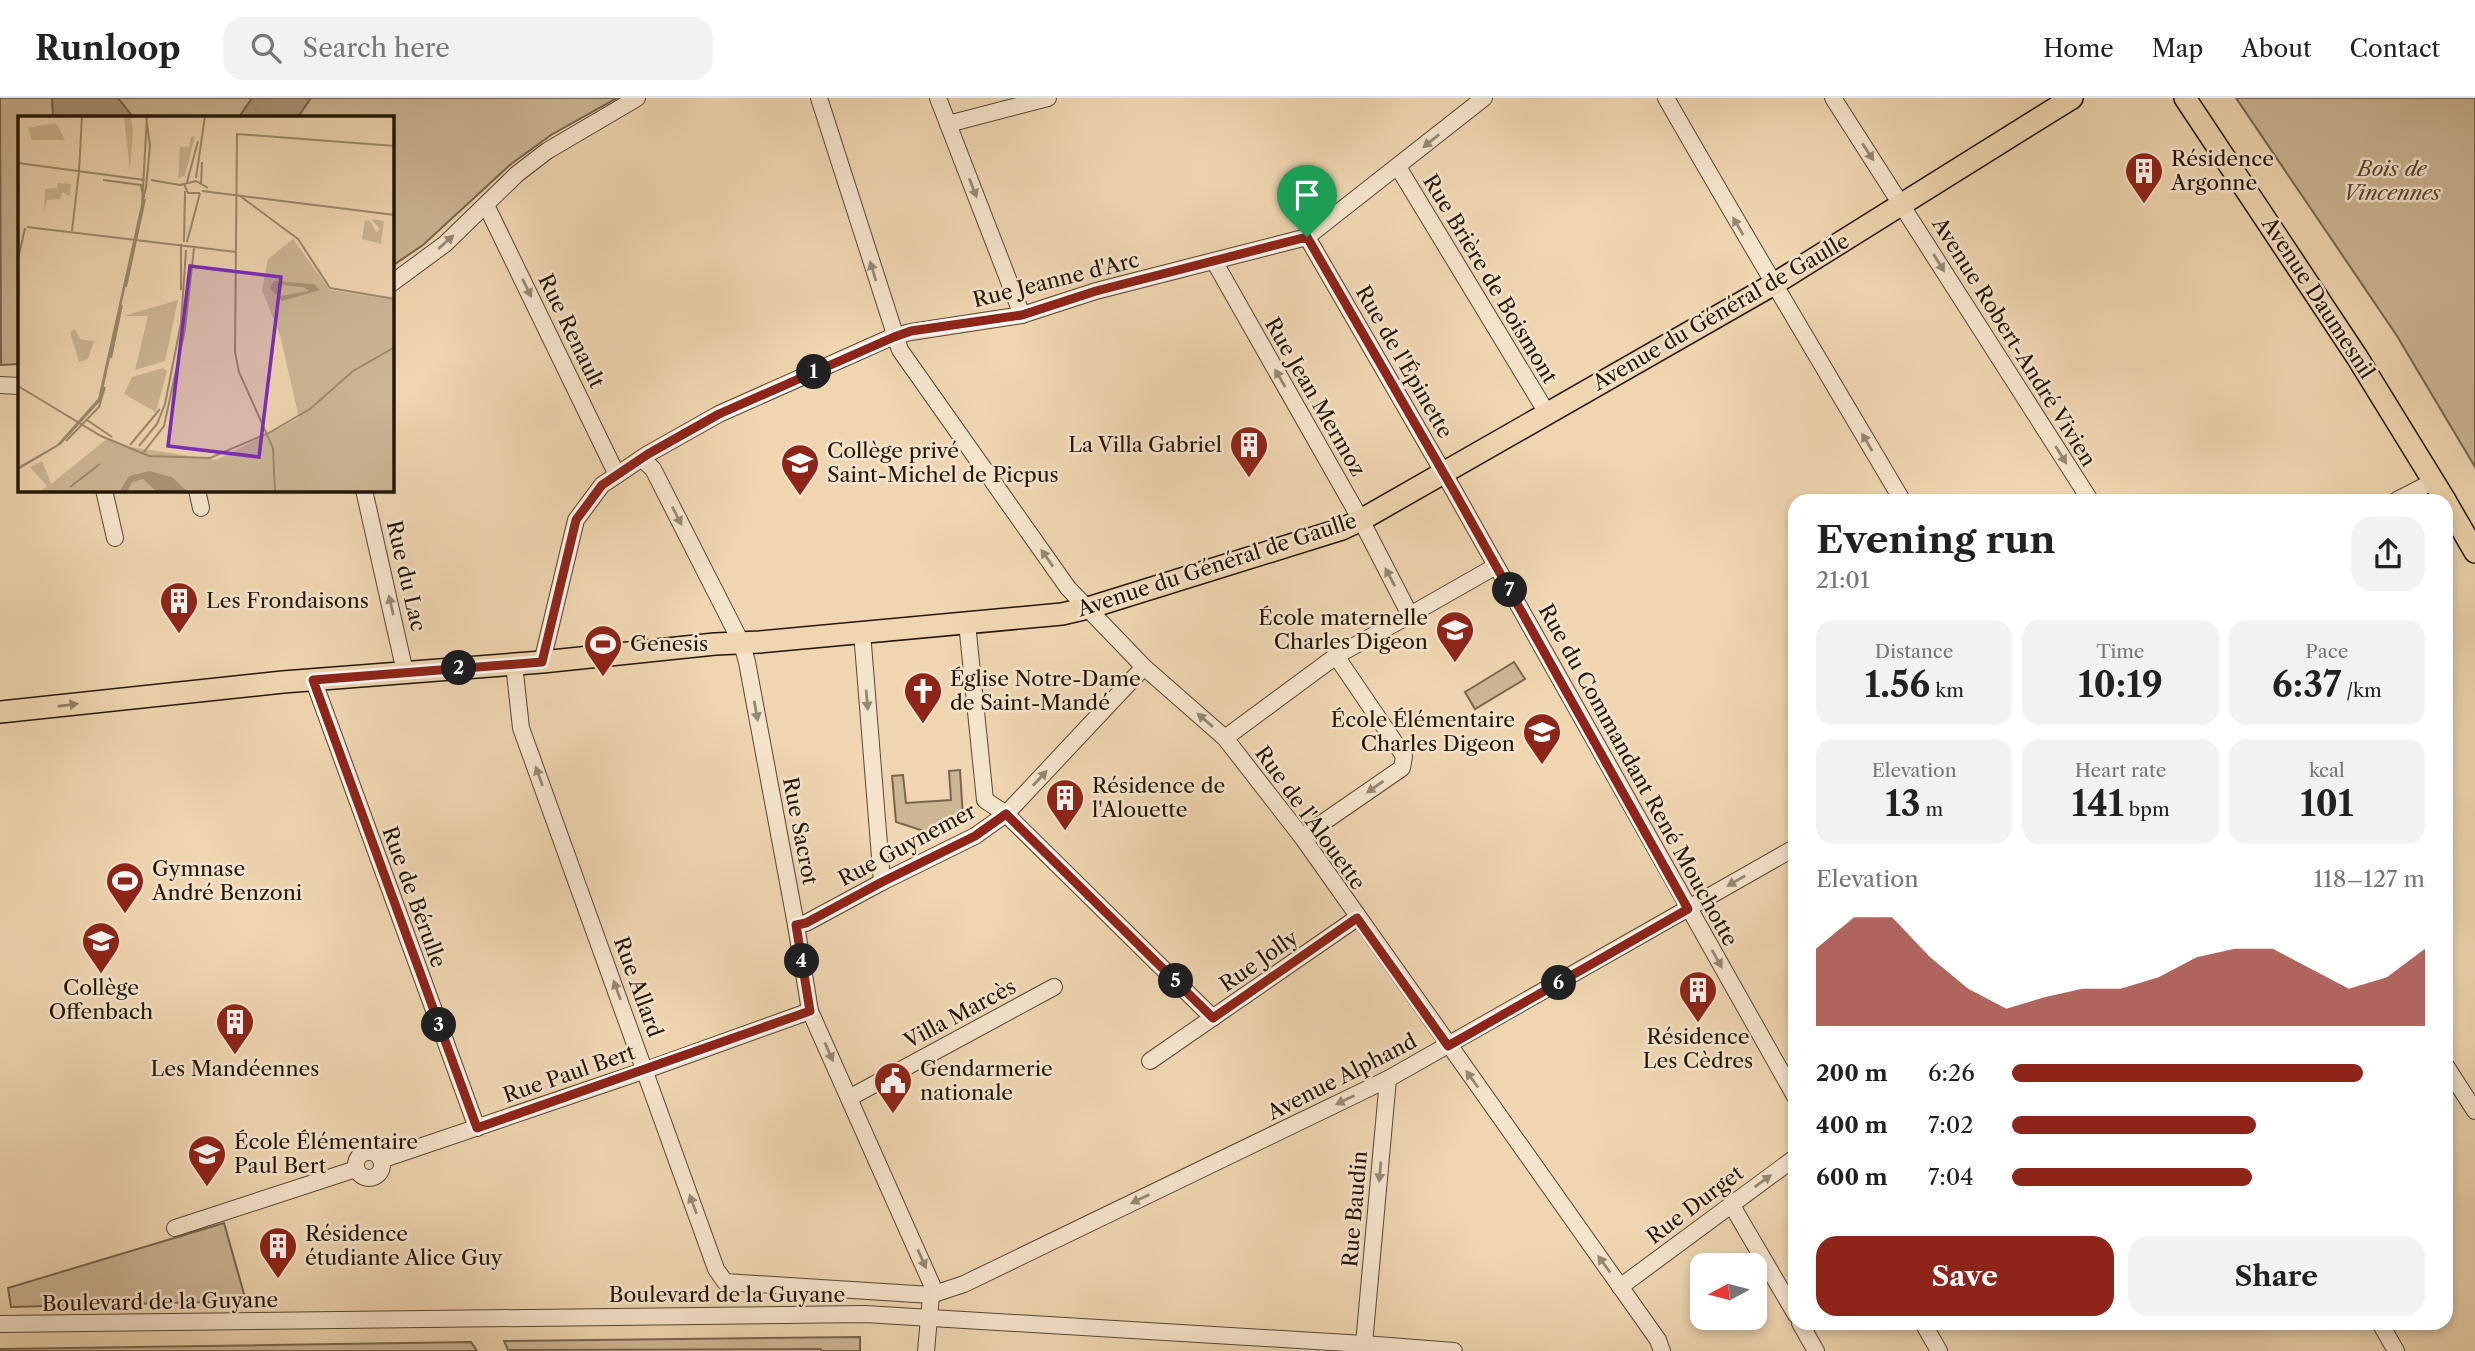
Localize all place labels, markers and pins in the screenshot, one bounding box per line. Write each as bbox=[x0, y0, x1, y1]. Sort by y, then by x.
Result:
place label: Résidence Argonne bbox=[2170, 146, 2274, 195]
building icon: Résidence Argonne bbox=[2123, 150, 2165, 205]
pin bbox=[1277, 165, 1337, 237]
pin: 1 bbox=[796, 354, 832, 390]
building icon: La Villa Gabriel bbox=[1228, 424, 1270, 479]
place label: La Villa Gabriel bbox=[1068, 432, 1222, 457]
place label: Collège privé Saint-Michel de Picpus bbox=[827, 438, 1059, 487]
school or university icon: Collège privé Saint-Michel de Picpus bbox=[779, 442, 821, 497]
pin: 7 bbox=[1492, 573, 1528, 608]
building icon: Les Frondaisons bbox=[158, 580, 200, 635]
place label: Les Frondaisons bbox=[206, 588, 369, 613]
place label: École maternelle Charles Digeon bbox=[1258, 605, 1428, 654]
school or university icon: École maternelle Charles Digeon bbox=[1434, 609, 1476, 664]
sports icon: Genesis bbox=[582, 623, 624, 678]
place label: Genesis bbox=[630, 631, 708, 656]
pin: 2 bbox=[442, 650, 476, 686]
place label: Église Notre-Dame de Saint-Mandé bbox=[950, 666, 1141, 715]
church icon: Église Notre-Dame de Saint-Mandé bbox=[902, 670, 944, 725]
place label: École Élémentaire Charles Digeon bbox=[1331, 707, 1515, 756]
school or university icon: École Élémentaire Charles Digeon bbox=[1521, 711, 1563, 766]
place label: Résidence de l'Alouette bbox=[1092, 773, 1225, 822]
building icon: Résidence de l'Alouette bbox=[1044, 777, 1086, 832]
place label: Gymnase André Benzoni bbox=[151, 856, 302, 905]
sports icon: Gymnase André Benzoni bbox=[104, 860, 146, 915]
school or university icon: Collège Offenbach bbox=[80, 920, 122, 975]
pin: 4 bbox=[784, 944, 820, 978]
pin: 5 bbox=[1158, 964, 1194, 998]
pin: 6 bbox=[1542, 966, 1576, 1001]
building icon: Résidence Les Cèdres bbox=[1677, 969, 1719, 1024]
place label: Collège Offenbach bbox=[49, 975, 153, 1024]
building icon: Les Mandéennes bbox=[214, 1001, 256, 1056]
pin: 3 bbox=[422, 1007, 457, 1042]
place label: Résidence Les Cèdres bbox=[1643, 1024, 1753, 1073]
place label: Les Mandéennes bbox=[150, 1056, 320, 1081]
place label: Gendarmerie nationale bbox=[920, 1056, 1053, 1105]
public building icon: Gendarmerie nationale bbox=[872, 1060, 914, 1115]
place label: École Élémentaire Paul Bert bbox=[234, 1129, 418, 1178]
school or university icon: École Élémentaire Paul Bert bbox=[186, 1133, 228, 1188]
place label: Résidence étudiante Alice Guy bbox=[305, 1221, 503, 1270]
building icon: Résidence étudiante Alice Guy bbox=[257, 1225, 299, 1280]

